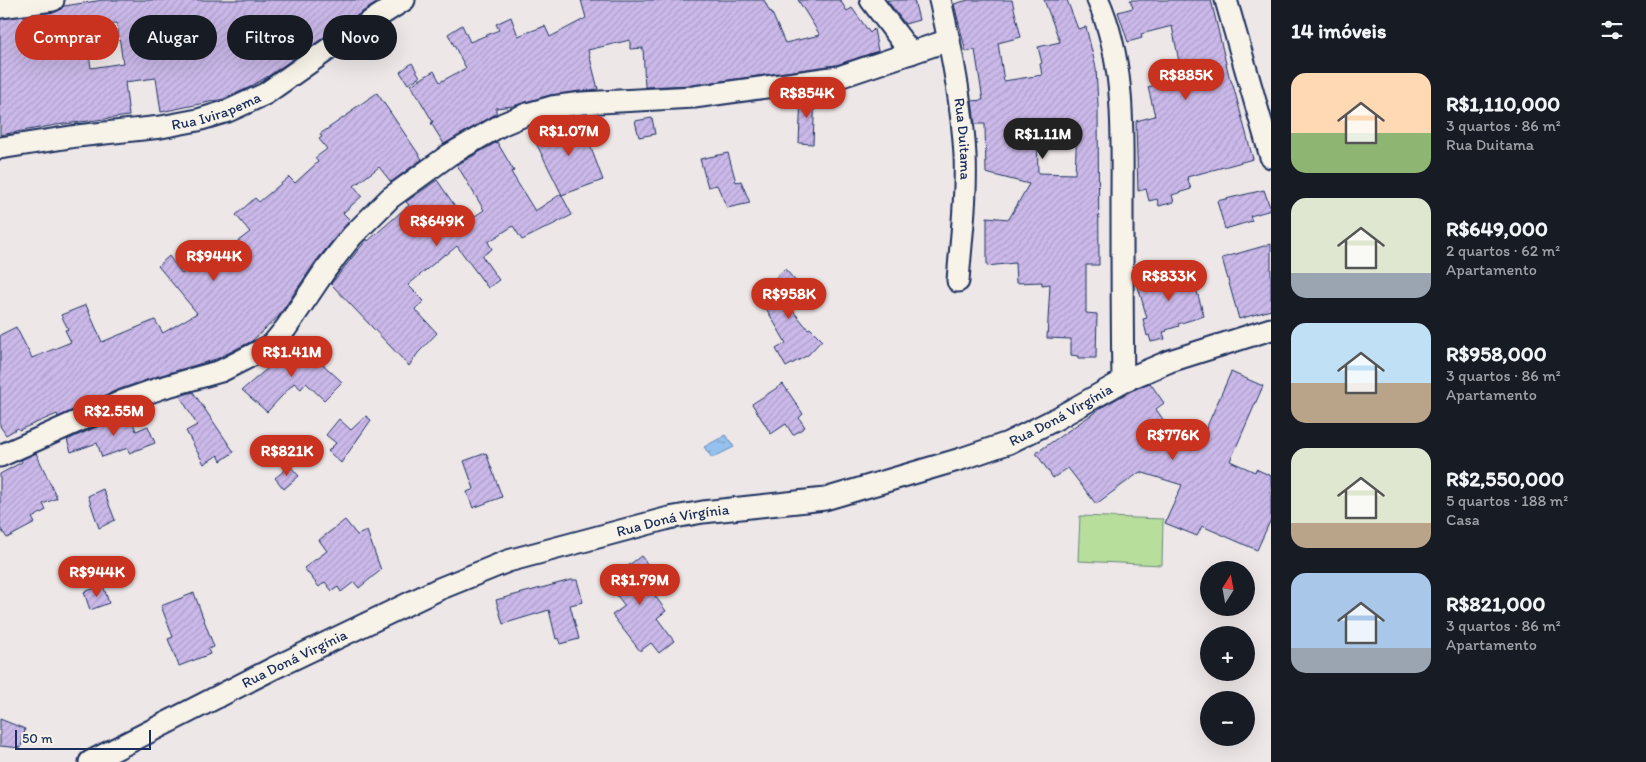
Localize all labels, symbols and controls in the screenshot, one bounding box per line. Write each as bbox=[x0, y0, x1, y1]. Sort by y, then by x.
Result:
chip: Comprar bbox=[15, 15, 119, 60]
chip: Alugar bbox=[129, 15, 217, 60]
chip: Filtros bbox=[227, 15, 313, 60]
chip: Novo bbox=[323, 15, 397, 60]
icon: filters bbox=[1598, 16, 1626, 44]
text: 14 imóveis bbox=[1291, 18, 1386, 43]
pin: R$885K bbox=[1145, 58, 1227, 101]
text: R$885K bbox=[1159, 65, 1213, 84]
pin: R$854K bbox=[766, 76, 848, 119]
text: R$854K bbox=[780, 83, 834, 102]
street label: Rua Ivirapema bbox=[170, 88, 264, 134]
text: R$1,110,000 bbox=[1446, 91, 1560, 116]
icon: home bbox=[1331, 93, 1391, 153]
street label: Rua Duitama bbox=[950, 96, 974, 180]
pin: R$1.07M bbox=[523, 114, 615, 157]
text: 3 quartos · 86 m² bbox=[1446, 116, 1561, 135]
pin: R$1.11M bbox=[997, 118, 1089, 160]
text: R$1.07M bbox=[539, 121, 599, 140]
text: R$1.11M bbox=[1015, 124, 1071, 143]
text: Rua Duitama bbox=[1446, 135, 1534, 154]
pin: R$649K bbox=[396, 204, 478, 247]
text: R$649K bbox=[410, 211, 464, 230]
text: R$649,000 bbox=[1446, 216, 1548, 241]
icon: home bbox=[1331, 218, 1391, 278]
pin: R$944K bbox=[173, 240, 255, 282]
text: 2 quartos · 62 m² bbox=[1446, 241, 1560, 260]
text: R$944K bbox=[186, 246, 242, 265]
pin: R$833K bbox=[1128, 260, 1210, 302]
text: Apartamento bbox=[1446, 260, 1537, 279]
text: R$833K bbox=[1142, 266, 1196, 285]
pin: R$958K bbox=[748, 278, 830, 320]
text: R$958K bbox=[762, 284, 816, 303]
pin: R$1.41M bbox=[246, 336, 338, 378]
text: R$958,000 bbox=[1446, 341, 1547, 366]
text: R$1.41M bbox=[262, 342, 322, 361]
icon: home bbox=[1331, 343, 1391, 403]
text: 3 quartos · 86 m² bbox=[1446, 366, 1561, 385]
street label: Rua Doná Virgínia bbox=[1006, 380, 1116, 450]
text: Apartamento bbox=[1446, 385, 1537, 404]
pin: R$2.55M bbox=[68, 394, 160, 437]
text: R$2.55M bbox=[84, 401, 144, 420]
pin: R$776K bbox=[1132, 418, 1214, 461]
text: R$776K bbox=[1147, 425, 1199, 444]
pin: R$821K bbox=[246, 434, 328, 477]
text: R$821K bbox=[261, 441, 313, 460]
text: R$2,550,000 bbox=[1446, 466, 1564, 491]
icon: home bbox=[1331, 468, 1391, 528]
text: 5 quartos · 188 m² bbox=[1446, 491, 1568, 510]
street label: Rua Doná Virgínia bbox=[614, 500, 730, 541]
text: Casa bbox=[1446, 510, 1480, 529]
pin: R$944K bbox=[56, 556, 138, 598]
north arrow bbox=[1200, 561, 1255, 616]
map controls bbox=[1200, 561, 1255, 746]
text: R$944K bbox=[69, 562, 125, 581]
pin: R$1.79M bbox=[594, 564, 686, 606]
text: R$1.79M bbox=[611, 570, 669, 589]
text: R$821,000 bbox=[1446, 591, 1545, 616]
icon: home bbox=[1331, 593, 1391, 653]
text: 3 quartos · 86 m² bbox=[1446, 616, 1561, 635]
street label: Rua Doná Virgínia bbox=[239, 625, 350, 692]
button: + bbox=[1200, 626, 1255, 681]
text: Apartamento bbox=[1446, 635, 1537, 654]
button: − bbox=[1200, 691, 1255, 746]
scale bar bbox=[15, 727, 151, 750]
text: 50 m bbox=[22, 730, 53, 747]

